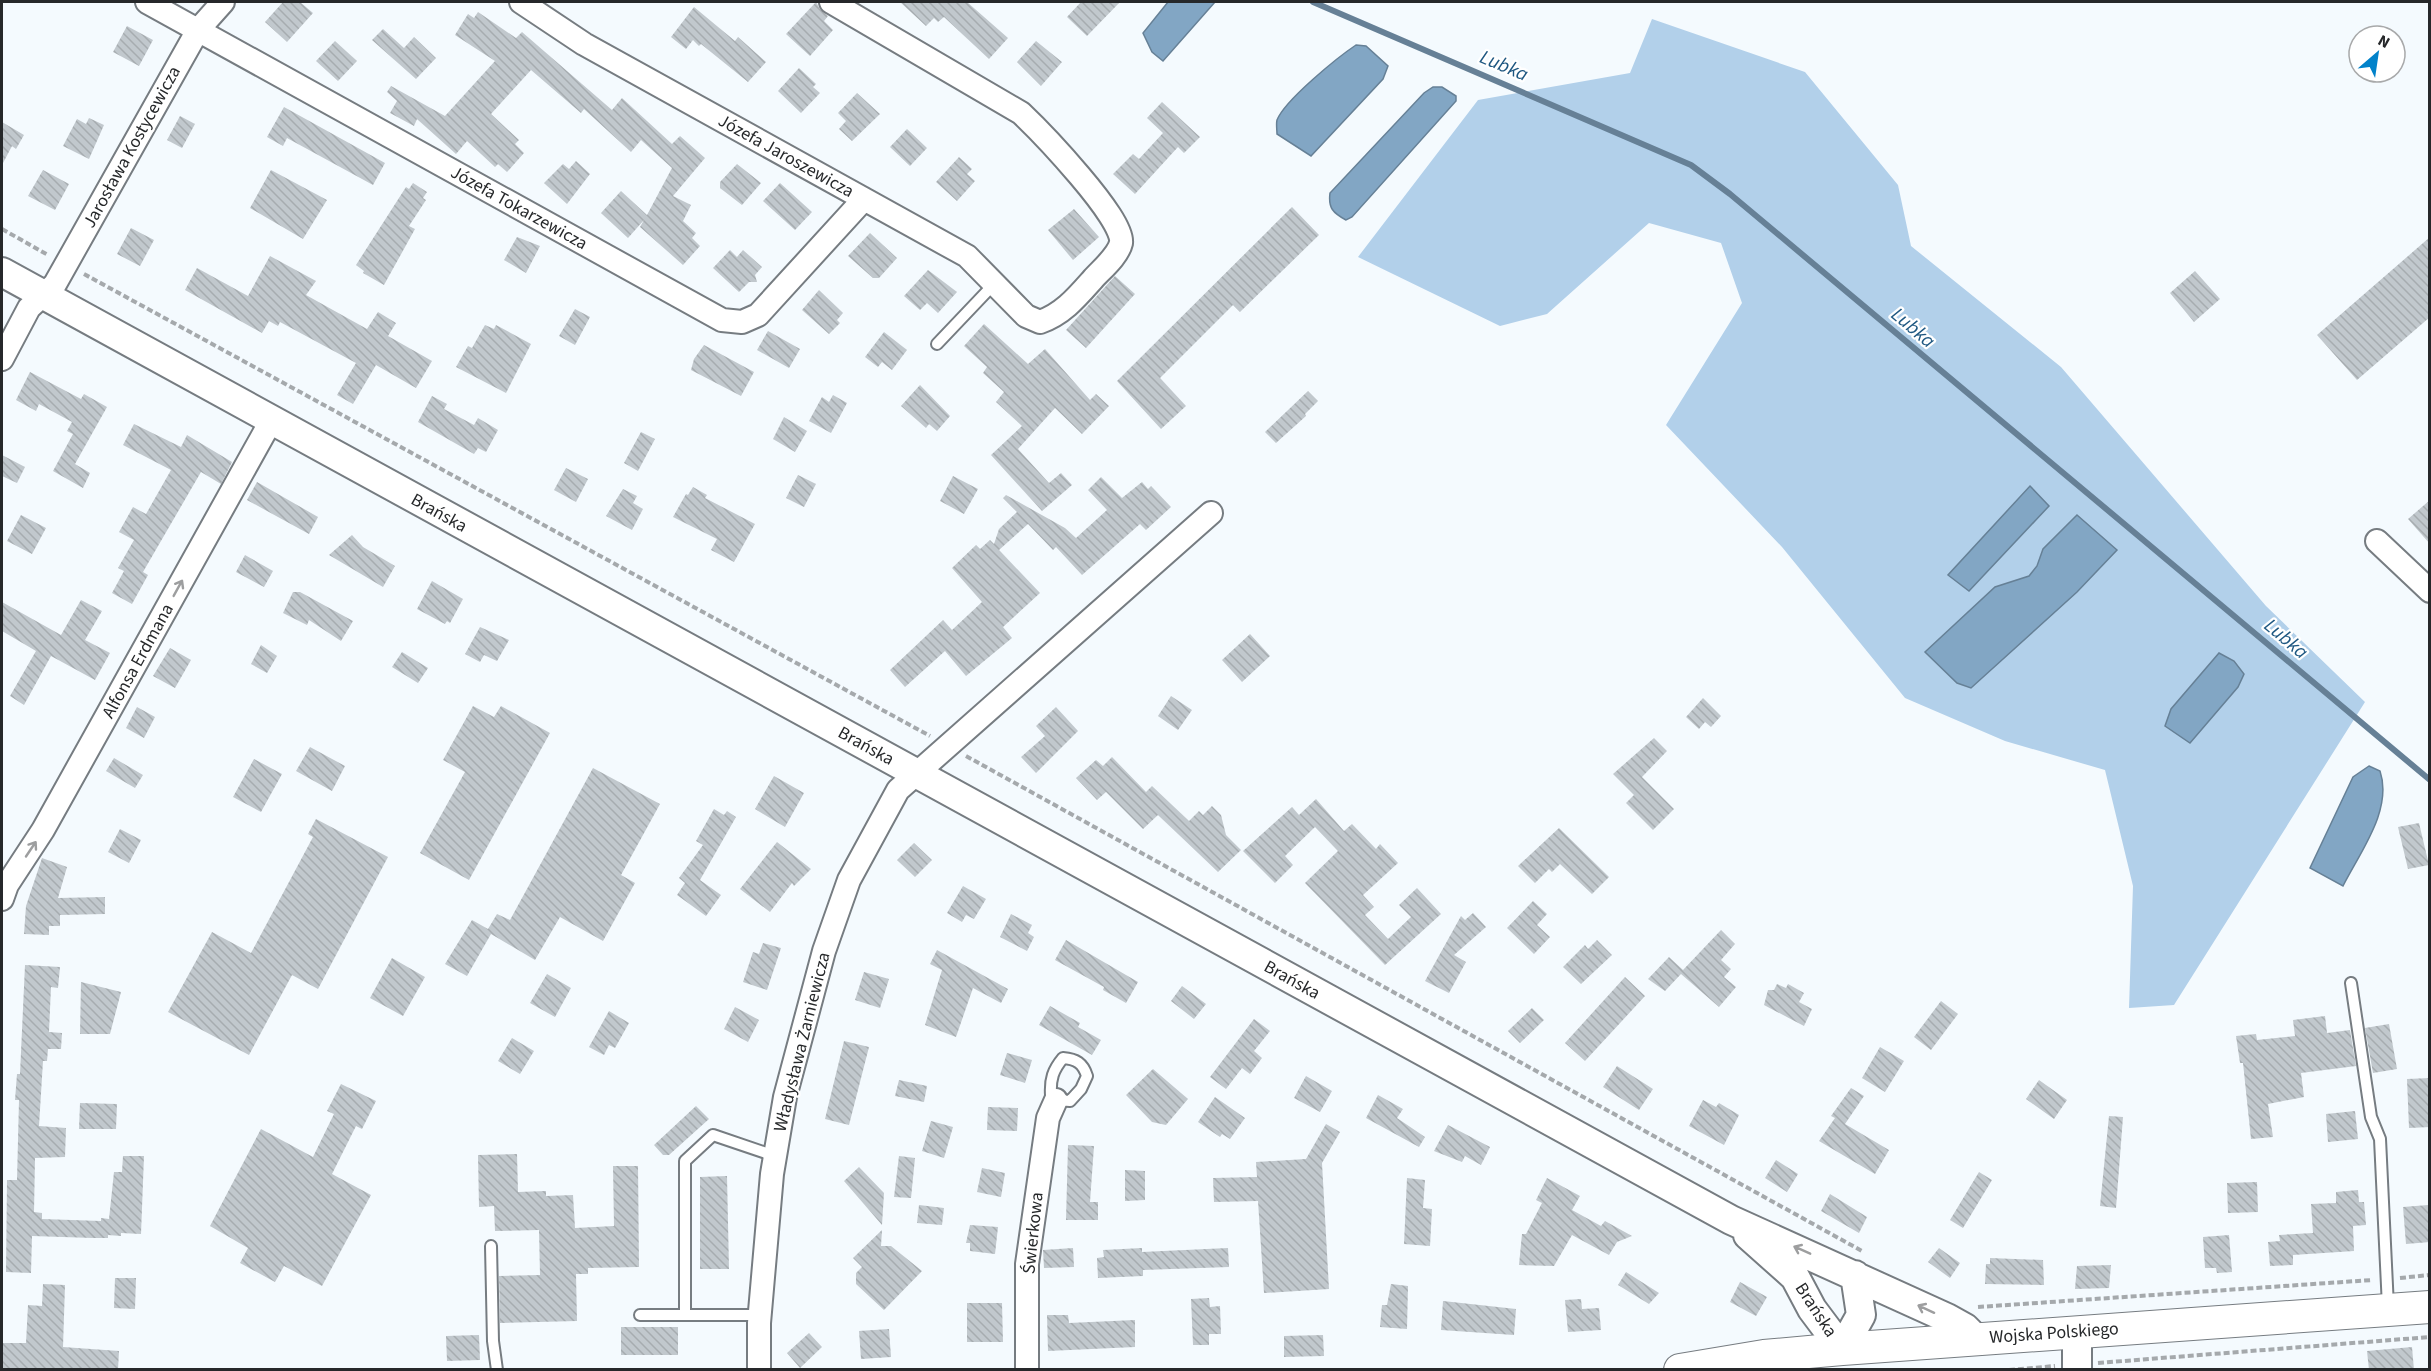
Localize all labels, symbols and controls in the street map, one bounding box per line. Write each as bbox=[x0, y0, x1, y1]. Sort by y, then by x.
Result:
north arrow bbox=[2347, 24, 2407, 84]
text: N bbox=[2374, 30, 2394, 54]
water label: Lubka bbox=[1475, 43, 1533, 89]
street label: Jarosława Kostycewicza bbox=[77, 62, 187, 232]
street label: Józefa Jaroszewicza bbox=[714, 108, 858, 204]
street label: Józefa Tokarzewicza bbox=[446, 160, 592, 256]
water label: Lubka bbox=[1885, 301, 1941, 355]
street label: Brańska bbox=[406, 487, 472, 539]
one-way arrow bbox=[172, 580, 184, 597]
street label: Alfonsa Erdmana bbox=[96, 599, 180, 723]
water label: Lubka bbox=[2258, 612, 2314, 666]
street label: Brańska bbox=[833, 720, 899, 772]
one-way arrow bbox=[25, 841, 37, 858]
street label: Władysława Żarniewicza bbox=[768, 950, 836, 1134]
street label: Brańska bbox=[1259, 954, 1325, 1006]
street label: Świerkowa bbox=[1016, 1191, 1050, 1275]
one-way arrow bbox=[1793, 1244, 1811, 1256]
street label: Brańska bbox=[1789, 1278, 1843, 1342]
one-way arrow bbox=[1918, 1302, 1936, 1314]
street label: Wojska Polskiego bbox=[1988, 1316, 2120, 1350]

